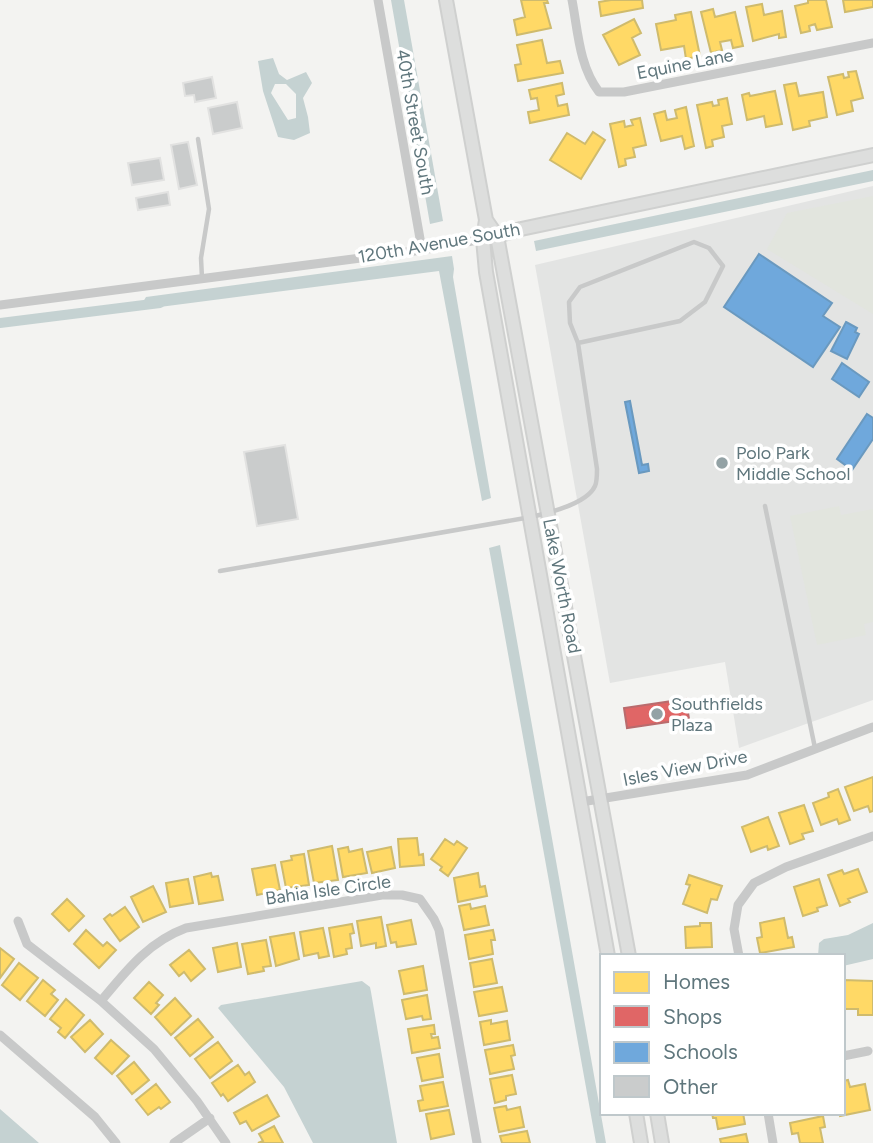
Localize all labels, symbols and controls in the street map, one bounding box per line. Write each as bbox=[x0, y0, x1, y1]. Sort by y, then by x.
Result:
street label: Equine Lane bbox=[635, 44, 735, 84]
street label: 40th Street South bbox=[391, 48, 439, 196]
street label: 120th Avenue South bbox=[356, 218, 522, 268]
place label: Polo Park Middle School bbox=[736, 442, 850, 485]
marker: Polo Park Middle School bbox=[714, 455, 730, 471]
street label: Lake Worth Road bbox=[538, 517, 586, 655]
place label: Southfields Plaza bbox=[671, 693, 763, 736]
marker: Southfields Plaza bbox=[649, 706, 665, 722]
street label: Isles View Drive bbox=[621, 745, 749, 791]
street label: Bahia Isle Circle bbox=[264, 870, 392, 910]
legend bbox=[600, 954, 845, 1115]
text: Homes bbox=[663, 969, 730, 994]
text: Shops bbox=[663, 1004, 722, 1029]
text: Schools bbox=[663, 1039, 738, 1064]
text: Other bbox=[663, 1074, 718, 1099]

